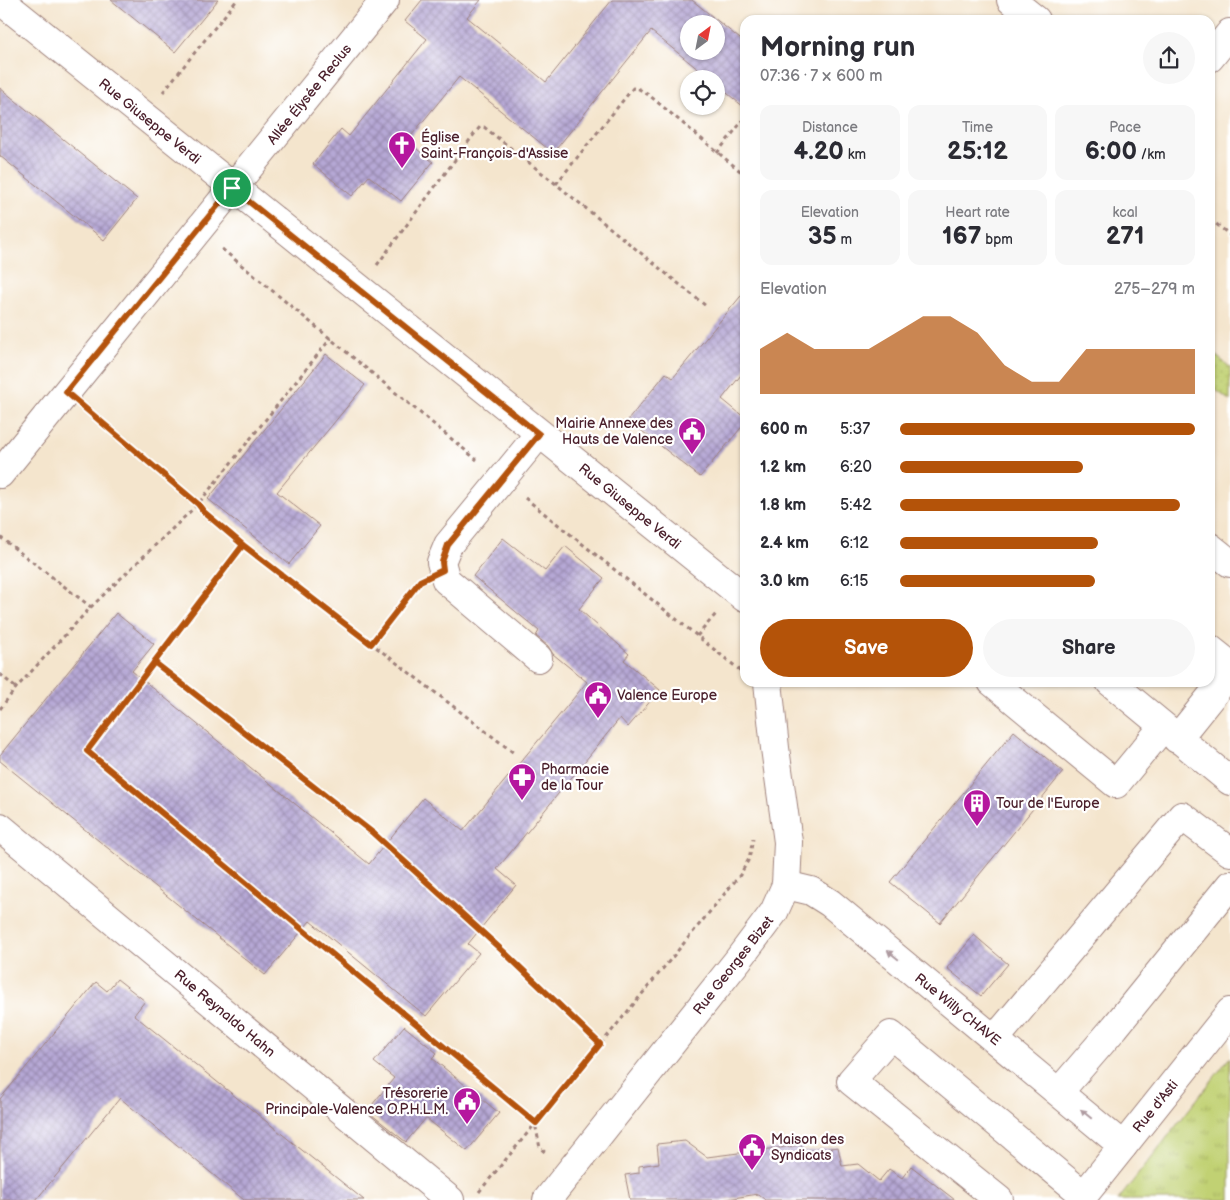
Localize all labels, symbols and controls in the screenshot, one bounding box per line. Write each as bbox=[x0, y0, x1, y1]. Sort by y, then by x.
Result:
north arrow bbox=[680, 15, 725, 60]
map controls bbox=[680, 15, 725, 115]
text: Morning run bbox=[760, 31, 915, 64]
button: share bbox=[1143, 32, 1195, 84]
street label: Allée Élysée Reclus bbox=[263, 40, 355, 148]
text: 07:36 · 7 × 600 m bbox=[760, 67, 882, 86]
button: locate bbox=[680, 70, 725, 115]
street label: Rue Giuseppe Verdi bbox=[95, 75, 204, 168]
text: Distance bbox=[802, 119, 858, 136]
text: Time bbox=[962, 119, 993, 136]
text: Pace bbox=[1109, 119, 1141, 136]
place label: Église Saint-François-d'Assise bbox=[421, 128, 568, 162]
church icon: Église Saint-François-d'Assise bbox=[387, 130, 417, 169]
text: 4.20 bbox=[794, 136, 844, 167]
text: 25:12 bbox=[947, 136, 1008, 167]
text: 6:00 bbox=[1085, 136, 1137, 167]
text: km bbox=[844, 146, 866, 163]
text: /km bbox=[1137, 146, 1166, 163]
pin bbox=[211, 167, 253, 209]
icon: arrive bbox=[218, 174, 246, 202]
text: Elevation bbox=[801, 204, 859, 221]
text: Heart rate bbox=[945, 204, 1010, 221]
text: kcal bbox=[1113, 204, 1138, 221]
text: 35 bbox=[808, 221, 837, 252]
text: 167 bbox=[942, 221, 982, 252]
text: 271 bbox=[1106, 221, 1144, 252]
text: m bbox=[837, 231, 852, 248]
text: bpm bbox=[982, 231, 1013, 248]
text: Elevation bbox=[760, 280, 827, 299]
text: 275–279 m bbox=[1114, 280, 1195, 299]
place label: Mairie Annexe des Hauts de Valence bbox=[555, 415, 673, 448]
public building icon: Mairie Annexe des Hauts de Valence bbox=[677, 416, 707, 455]
text: 600 m bbox=[760, 420, 808, 439]
text: 5:37 bbox=[840, 420, 870, 439]
text: 1.2 km bbox=[760, 458, 806, 477]
text: 6:20 bbox=[840, 458, 872, 477]
street label: Rue Giuseppe Verdi bbox=[575, 460, 684, 553]
text: 1.8 km bbox=[760, 496, 806, 515]
text: 5:42 bbox=[840, 496, 872, 515]
text: 2.4 km bbox=[760, 534, 809, 553]
text: 6:12 bbox=[840, 534, 869, 553]
text: 3.0 km bbox=[760, 572, 809, 591]
text: 6:15 bbox=[840, 572, 868, 591]
button: Save bbox=[760, 619, 973, 677]
button: Share bbox=[983, 619, 1195, 677]
public building icon: Valence Europe bbox=[583, 680, 613, 719]
place label: Valence Europe bbox=[617, 687, 717, 704]
place label: Pharmacie de la Tour bbox=[541, 761, 609, 794]
pharmacy icon: Pharmacie de la Tour bbox=[507, 762, 537, 801]
building icon: Tour de l'Europe bbox=[962, 788, 992, 827]
place label: Tour de l'Europe bbox=[996, 795, 1100, 812]
street label: Rue Georges Bizet bbox=[690, 912, 778, 1018]
one-way arrow bbox=[887, 950, 900, 961]
street label: Rue Reynaldo Hahn bbox=[171, 966, 279, 1061]
street label: Rue Willy CHAVE bbox=[911, 970, 1004, 1049]
street label: Rue d'Asti bbox=[1129, 1077, 1182, 1136]
place label: Trésorerie Principale-Valence O.P.H.L.M. bbox=[265, 1085, 448, 1118]
public building icon: Trésorerie Principale-Valence O.P.H.L.M. bbox=[452, 1086, 482, 1125]
one-way arrow bbox=[1080, 1109, 1093, 1120]
place label: Maison des Syndicats bbox=[771, 1131, 844, 1164]
public building icon: Maison des Syndicats bbox=[737, 1132, 767, 1171]

